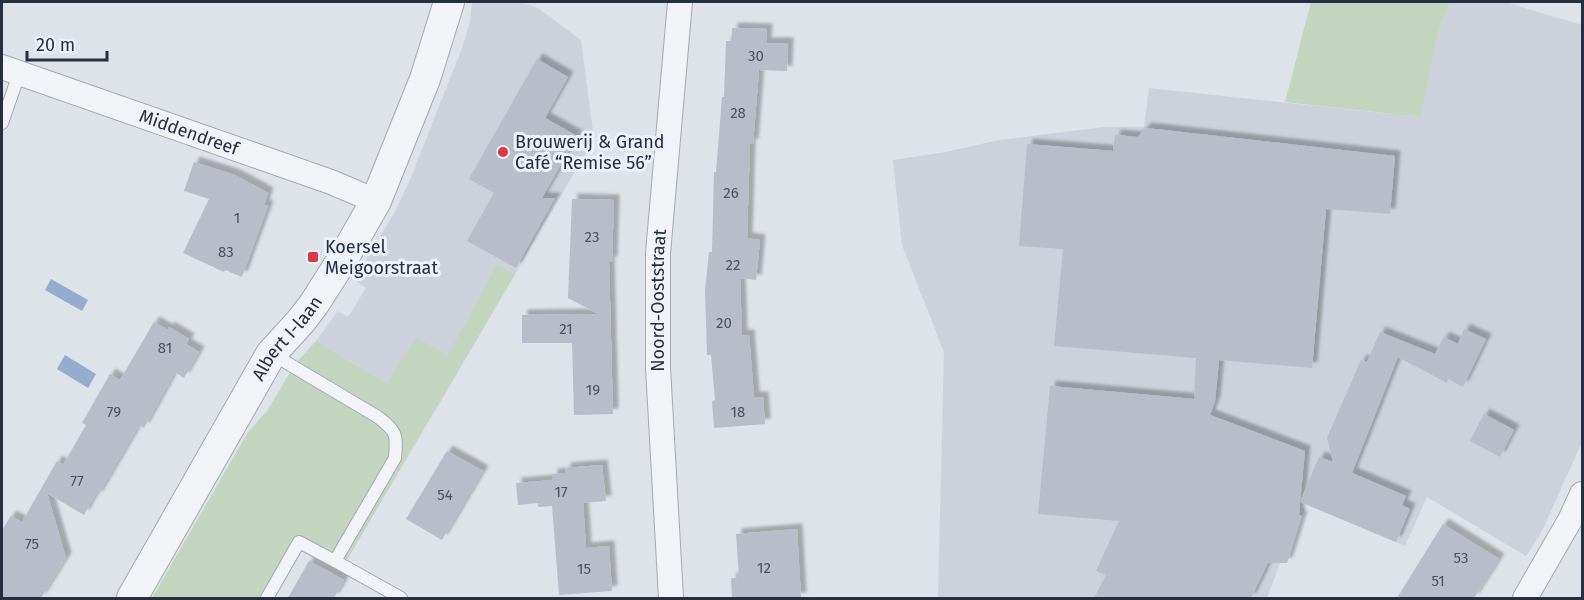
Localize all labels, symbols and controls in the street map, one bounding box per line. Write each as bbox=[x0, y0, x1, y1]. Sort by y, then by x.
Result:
scale bar bbox=[27, 24, 106, 62]
text: 20 m bbox=[36, 34, 75, 56]
house number: 30 bbox=[748, 47, 764, 65]
house number: 28 bbox=[730, 104, 746, 122]
street label: Middendreef bbox=[136, 105, 243, 160]
place label: Brouwerij & Grand Café “Remise 56” bbox=[515, 131, 665, 174]
marker: Brouwerij & Grand Café “Remise 56” bbox=[496, 145, 510, 159]
house number: 26 bbox=[723, 184, 739, 202]
house number: 1 bbox=[234, 209, 240, 227]
house number: 23 bbox=[585, 228, 599, 246]
street label: Noord-Ooststraat bbox=[647, 228, 671, 372]
place label: Koersel Meigoorstraat bbox=[325, 236, 438, 279]
house number: 83 bbox=[218, 243, 234, 261]
marker: Koersel Meigoorstraat bbox=[306, 250, 320, 264]
house number: 22 bbox=[726, 256, 740, 274]
street label: Albert I-laan bbox=[247, 292, 327, 385]
house number: 20 bbox=[716, 314, 732, 332]
house number: 21 bbox=[559, 320, 573, 338]
house number: 81 bbox=[158, 339, 172, 357]
house number: 19 bbox=[586, 381, 600, 399]
house number: 79 bbox=[107, 403, 121, 421]
house number: 18 bbox=[731, 403, 745, 421]
house number: 77 bbox=[70, 472, 84, 490]
house number: 17 bbox=[554, 483, 568, 501]
house number: 54 bbox=[437, 486, 453, 504]
house number: 75 bbox=[25, 535, 39, 553]
house number: 53 bbox=[1454, 549, 1468, 567]
house number: 12 bbox=[757, 559, 771, 577]
house number: 15 bbox=[577, 560, 591, 578]
house number: 51 bbox=[1431, 572, 1445, 590]

